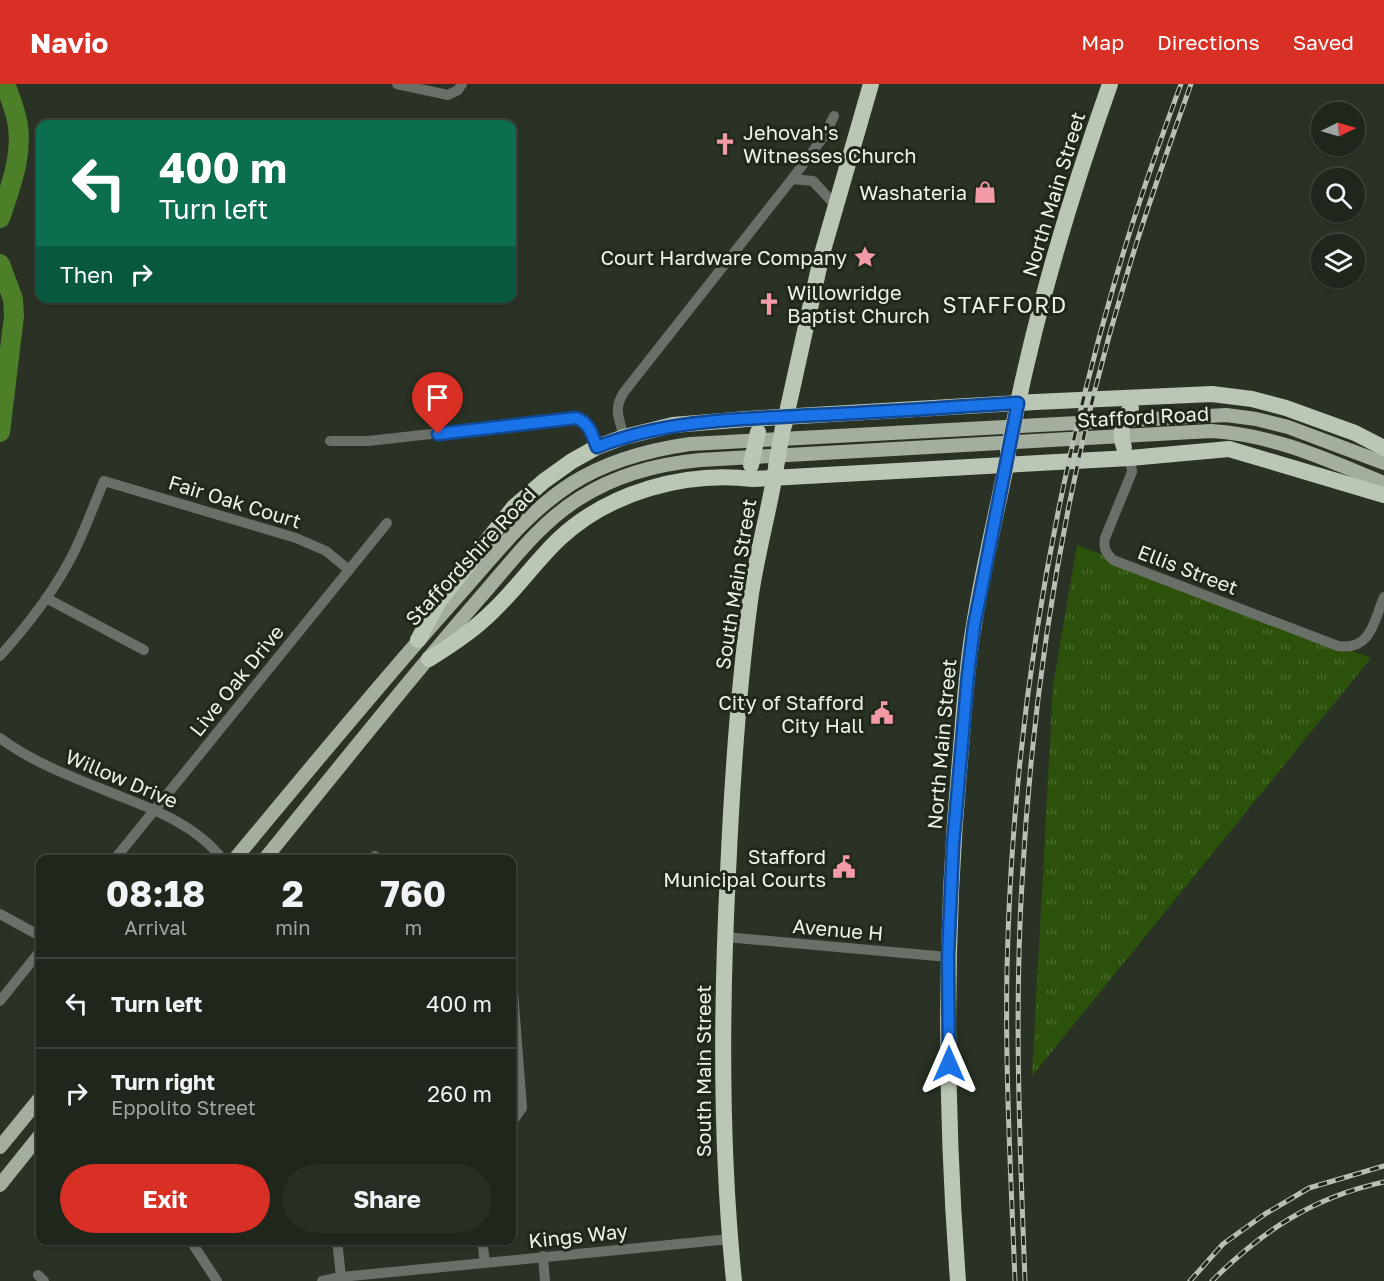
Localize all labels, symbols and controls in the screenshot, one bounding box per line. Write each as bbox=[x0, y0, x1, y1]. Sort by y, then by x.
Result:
text: Navio bbox=[30, 26, 108, 59]
text: Map bbox=[1081, 29, 1124, 55]
text: Directions bbox=[1157, 29, 1260, 55]
text: Saved bbox=[1293, 29, 1354, 55]
north arrow bbox=[1311, 102, 1365, 156]
map controls bbox=[1311, 102, 1365, 288]
street label: North Main Street bbox=[1017, 109, 1089, 279]
place label: Jehovah's Witnesses Church bbox=[743, 120, 917, 167]
church icon: Jehovah's Witnesses Church bbox=[712, 131, 738, 157]
text: 400 m bbox=[159, 142, 287, 192]
icon: left bbox=[60, 144, 138, 222]
button: search bbox=[1311, 168, 1365, 222]
shop icon: Washateria bbox=[972, 179, 998, 205]
place label: Washateria bbox=[859, 180, 967, 204]
text: Turn left bbox=[159, 193, 268, 225]
button: layers bbox=[1311, 234, 1365, 288]
place icon: Court Hardware Company bbox=[852, 244, 878, 270]
place label: Court Hardware Company bbox=[600, 245, 847, 269]
icon: right bbox=[125, 258, 158, 291]
text: Then bbox=[60, 261, 113, 288]
place label: Willowridge Baptist Church bbox=[787, 280, 930, 327]
church icon: Willowridge Baptist Church bbox=[756, 291, 782, 317]
district label: STAFFORD bbox=[942, 291, 1068, 318]
pin bbox=[412, 372, 463, 434]
icon: arrive bbox=[421, 381, 454, 414]
street label: Stafford Road bbox=[1076, 401, 1210, 431]
street label: Fair Oak Court bbox=[166, 469, 304, 533]
street label: Staffordshire Road bbox=[400, 482, 540, 630]
street label: South Main Street bbox=[710, 497, 760, 671]
street label: Ellis Street bbox=[1135, 539, 1241, 599]
street label: Live Oak Drive bbox=[184, 620, 288, 740]
street label: North Main Street bbox=[922, 658, 960, 830]
place label: City of Stafford City Hall bbox=[718, 690, 864, 737]
public building icon: City of Stafford City Hall bbox=[869, 700, 895, 726]
street label: Willow Drive bbox=[62, 744, 182, 812]
place label: Stafford Municipal Courts bbox=[663, 844, 826, 891]
public building icon: Stafford Municipal Courts bbox=[831, 854, 857, 880]
text: 08:18 bbox=[106, 872, 205, 915]
text: 2 bbox=[282, 872, 304, 915]
text: 760 bbox=[380, 872, 446, 915]
street label: Avenue H bbox=[792, 913, 884, 945]
text: Arrival bbox=[124, 915, 187, 939]
text: min bbox=[275, 915, 311, 939]
text: m bbox=[404, 915, 422, 939]
street label: South Main Street bbox=[691, 985, 715, 1157]
icon: left bbox=[60, 987, 93, 1020]
text: Turn left bbox=[111, 990, 202, 1017]
text: 400 m bbox=[426, 990, 492, 1017]
position arrow bbox=[917, 1032, 981, 1096]
text: Turn right bbox=[111, 1068, 215, 1095]
icon: right bbox=[60, 1077, 93, 1110]
text: 260 m bbox=[427, 1080, 492, 1107]
text: Eppolito Street bbox=[111, 1095, 256, 1119]
button: Exit bbox=[60, 1164, 270, 1233]
button: Share bbox=[282, 1164, 492, 1233]
street label: Kings Way bbox=[527, 1218, 629, 1252]

